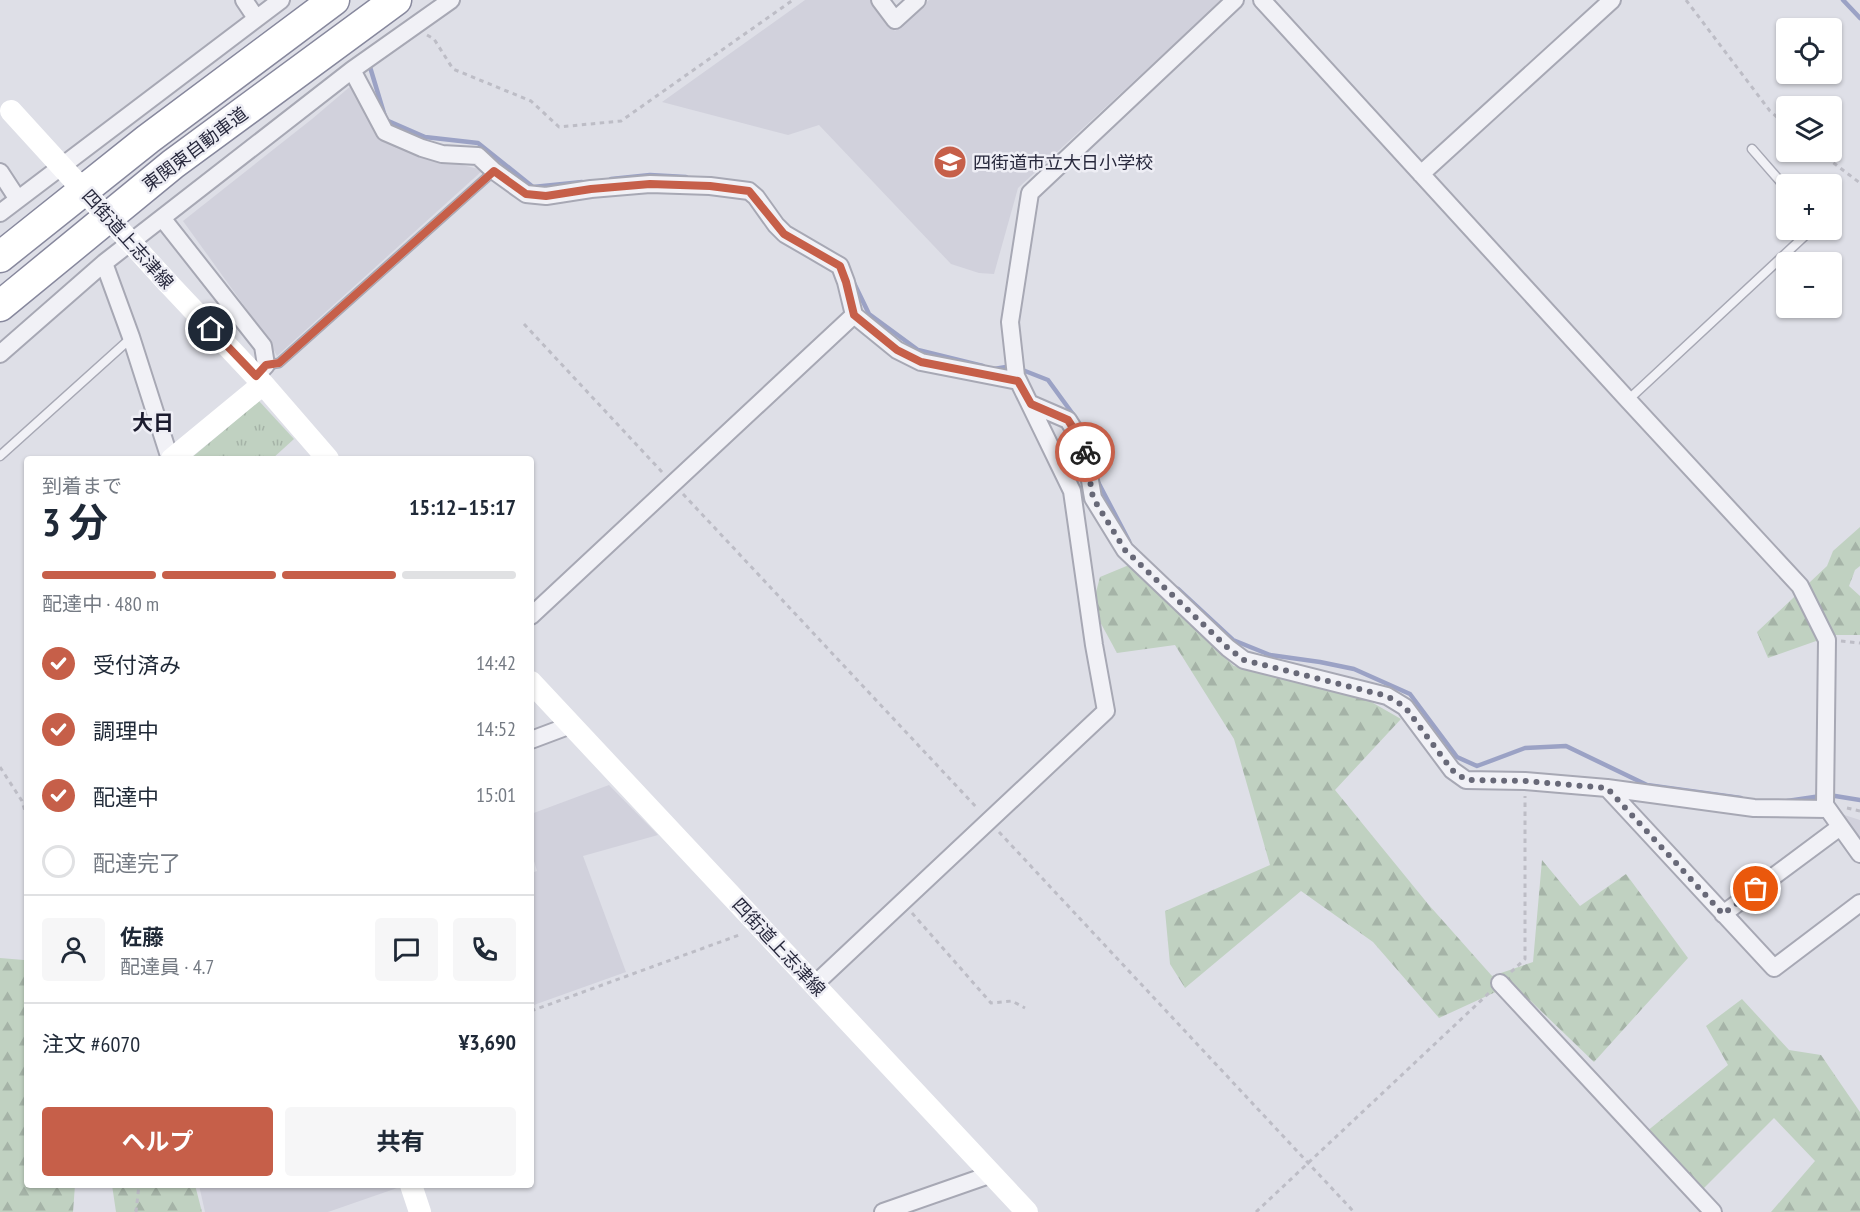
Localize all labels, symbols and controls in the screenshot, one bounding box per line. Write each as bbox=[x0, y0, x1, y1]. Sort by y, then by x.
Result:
map controls bbox=[1776, 18, 1842, 318]
button: locate bbox=[1776, 18, 1842, 84]
button: layers bbox=[1776, 96, 1842, 162]
street label: 東関東自動車道 bbox=[138, 102, 252, 196]
school or university icon: 四街道市立大日小学校 bbox=[932, 144, 968, 180]
place label: 四街道市立大日小学校 bbox=[973, 151, 1153, 174]
button: + bbox=[1776, 174, 1842, 240]
street label: 四街道上志津線 bbox=[77, 184, 179, 294]
button: − bbox=[1776, 252, 1842, 318]
pin bbox=[185, 303, 236, 354]
icon: home bbox=[194, 312, 227, 345]
district label: 大日 bbox=[132, 409, 174, 436]
courier bbox=[1055, 422, 1115, 482]
icon: bike bbox=[1069, 436, 1102, 469]
text: 到着まで bbox=[42, 473, 122, 499]
text: 15:12–15:17 bbox=[409, 493, 516, 521]
text: 3 分 bbox=[42, 496, 108, 547]
text: 配達中 · 480 m bbox=[42, 591, 159, 617]
icon: check bbox=[42, 647, 75, 680]
text: 14:42 bbox=[476, 650, 516, 676]
text: 受付済み bbox=[93, 651, 181, 679]
icon: check bbox=[42, 713, 75, 746]
text: 14:52 bbox=[476, 716, 516, 742]
text: 調理中 bbox=[93, 717, 159, 745]
icon: check bbox=[42, 779, 75, 812]
text: 15:01 bbox=[476, 782, 516, 808]
text: 配達中 bbox=[93, 783, 159, 811]
text: 配達完了 bbox=[93, 849, 181, 877]
pin bbox=[1730, 863, 1781, 914]
icon: bag bbox=[1739, 872, 1772, 905]
street label: 四街道上志津線 bbox=[728, 893, 830, 1001]
button: person bbox=[42, 918, 105, 981]
button: chat bbox=[375, 918, 438, 981]
button: phone bbox=[453, 918, 516, 981]
text: 佐藤 bbox=[120, 923, 164, 951]
text: 配達員 · 4.7 bbox=[120, 954, 214, 980]
text: ¥3,690 bbox=[459, 1028, 516, 1056]
text: 注文 #6070 bbox=[42, 1030, 140, 1058]
button: ヘルプ bbox=[42, 1107, 273, 1176]
button: 共有 bbox=[285, 1107, 516, 1176]

